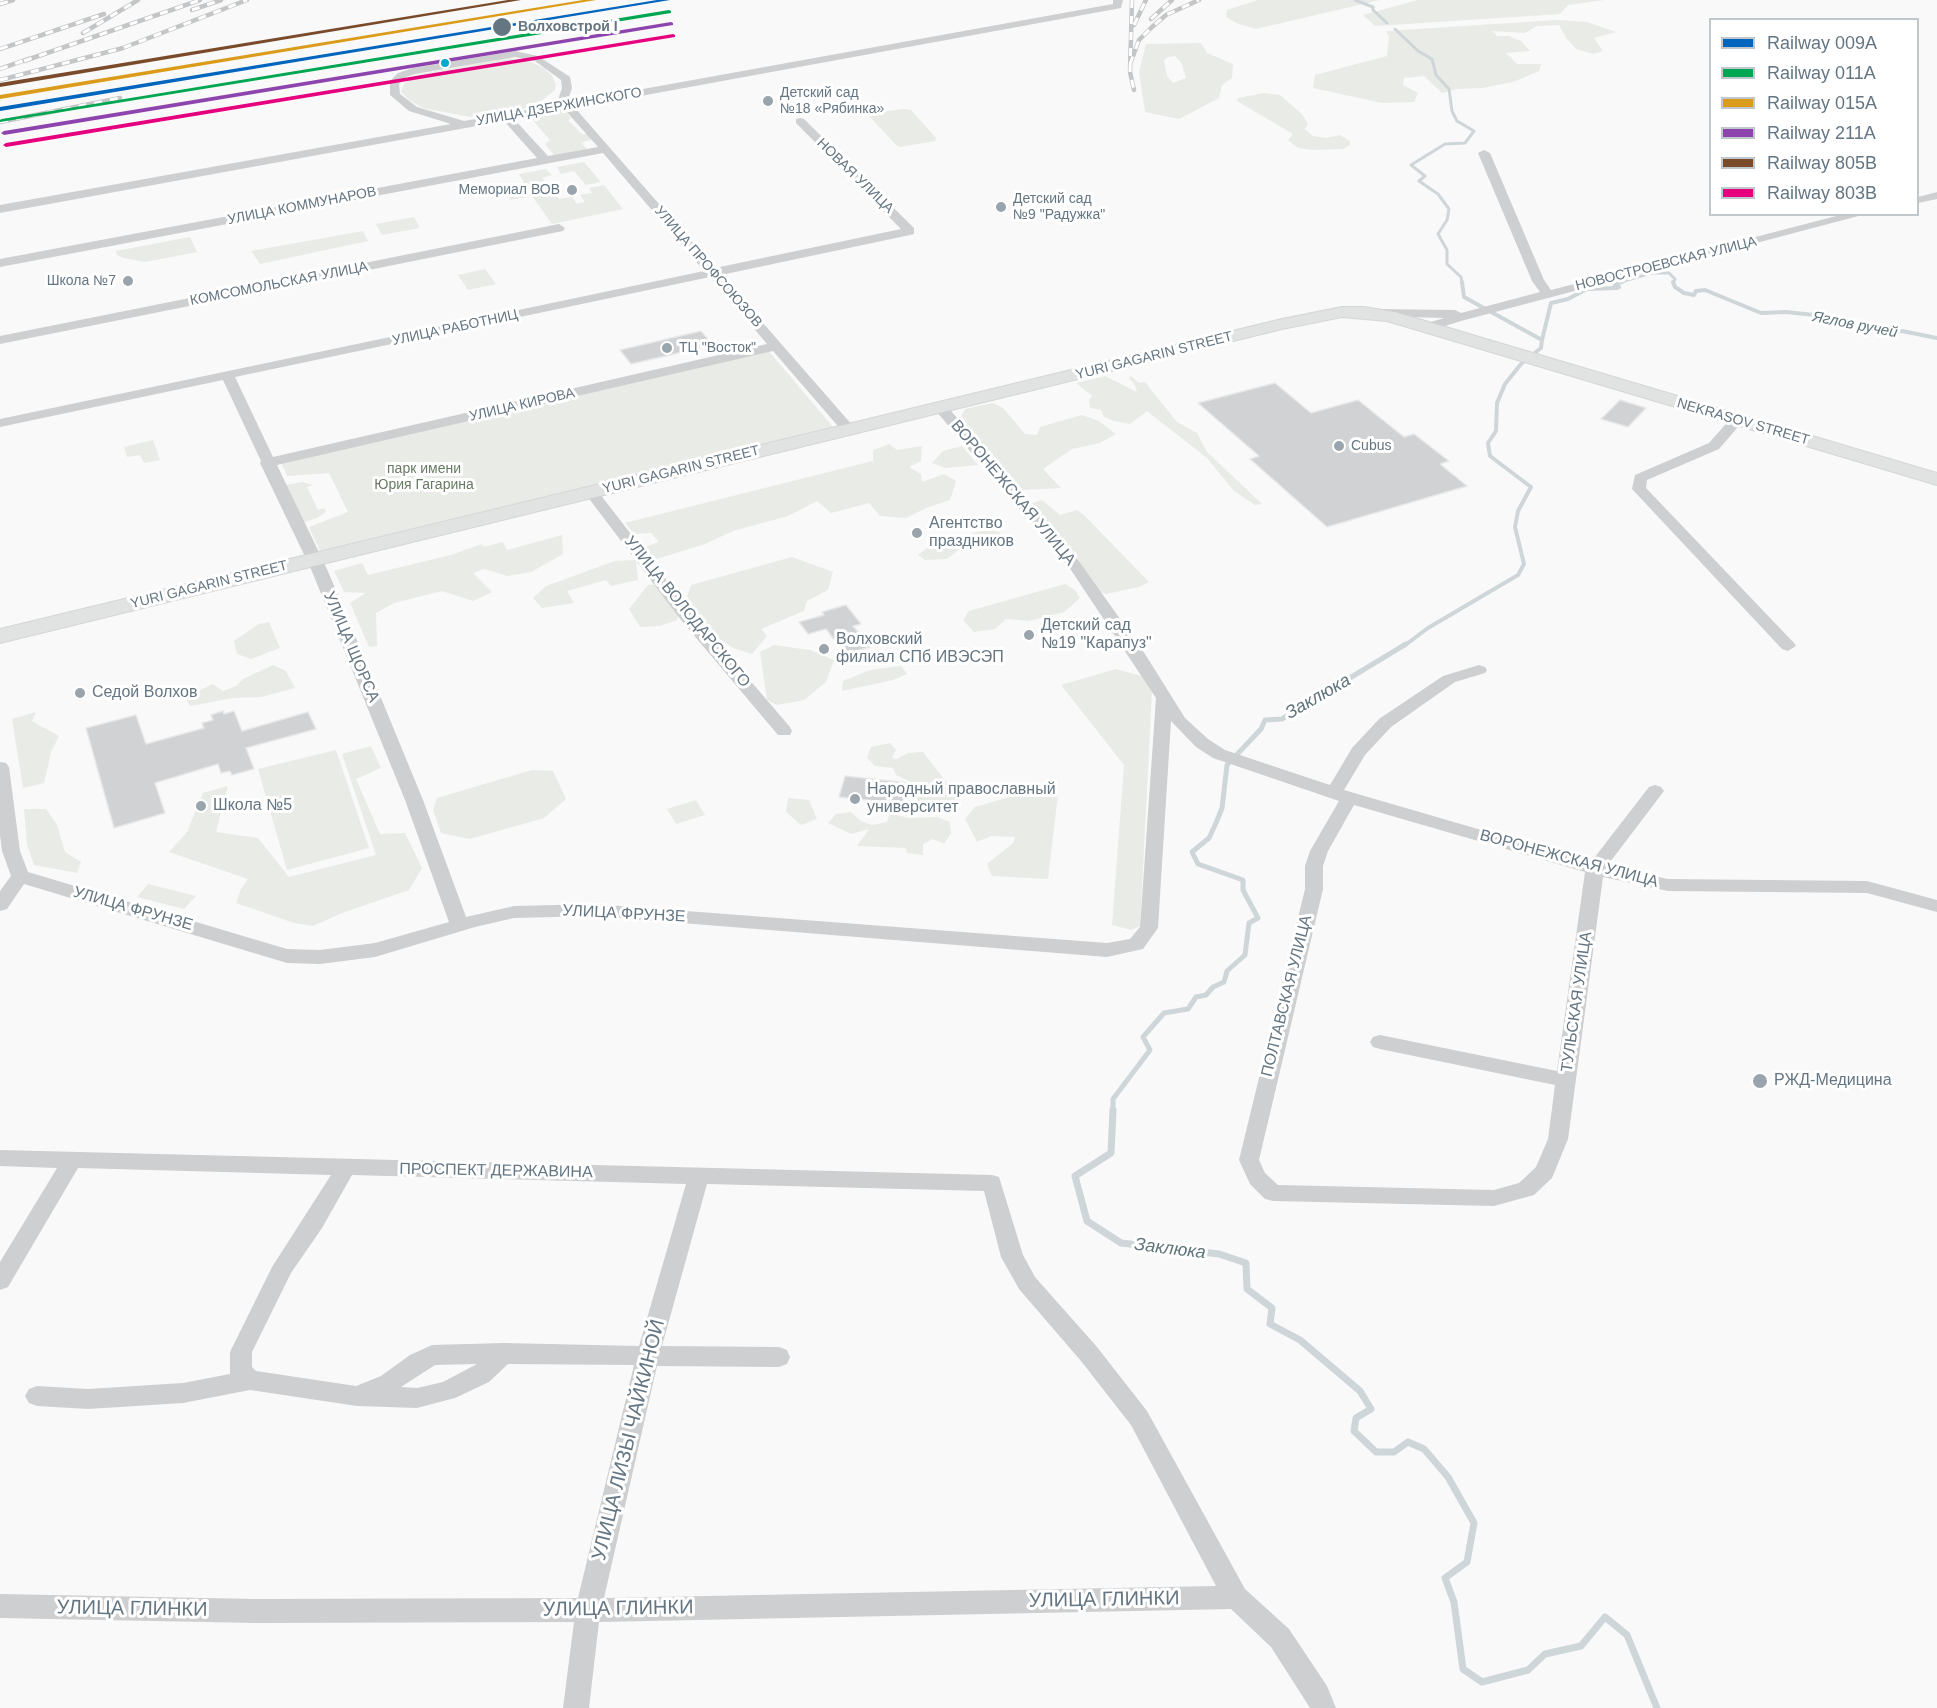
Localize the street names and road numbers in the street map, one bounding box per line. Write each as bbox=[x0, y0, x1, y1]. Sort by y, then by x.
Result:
street label: УЛИЦА ДЗЕРЖИНСКОГО bbox=[475, 84, 643, 130]
street label: НОВАЯ УЛИЦА bbox=[813, 135, 897, 217]
street label: УЛИЦА КОММУНАРОВ bbox=[226, 183, 378, 229]
street label: УЛИЦА ПРОФСОЮЗОВ bbox=[651, 203, 765, 331]
street label: НОВОСТРОЕВСКАЯ УЛИЦА bbox=[1574, 233, 1758, 295]
street label: КОМСОМОЛЬСКАЯ УЛИЦА bbox=[189, 259, 369, 309]
street label: УЛИЦА РАБОТНИЦ bbox=[391, 306, 519, 350]
street label: YURI GAGARIN STREET bbox=[1074, 328, 1234, 384]
street label: УЛИЦА КИРОВА bbox=[468, 385, 576, 425]
street label: NEKRASOV STREET bbox=[1675, 395, 1811, 449]
street label: ВОРОНЕЖСКАЯ УЛИЦА bbox=[947, 416, 1079, 570]
street label: YURI GAGARIN STREET bbox=[601, 442, 761, 498]
street label: УЛИЦА ВОЛОДАРСКОГО bbox=[620, 533, 754, 691]
street label: YURI GAGARIN STREET bbox=[129, 557, 289, 613]
street label: УЛИЦА ЩОРСА bbox=[319, 589, 383, 705]
street label: ВОРОНЕЖСКАЯ УЛИЦА bbox=[1478, 826, 1660, 892]
street label: УЛИЦА ФРУНЗЕ bbox=[71, 883, 195, 935]
street label: УЛИЦА ФРУНЗЕ bbox=[562, 901, 686, 927]
street label: ПОЛТАВСКАЯ УЛИЦА bbox=[1258, 913, 1316, 1079]
street label: ТУЛЬСКАЯ УЛИЦА bbox=[1558, 930, 1596, 1074]
street label: ПРОСПЕКТ ДЕРЖАВИНА bbox=[399, 1160, 593, 1182]
street label: УЛИЦА ЛИЗЫ ЧАЙКИНОЙ bbox=[587, 1317, 671, 1563]
street label: УЛИЦА ГЛИНКИ bbox=[1028, 1587, 1180, 1613]
street label: УЛИЦА ГЛИНКИ bbox=[56, 1596, 208, 1622]
street label: УЛИЦА ГЛИНКИ bbox=[542, 1596, 694, 1622]

